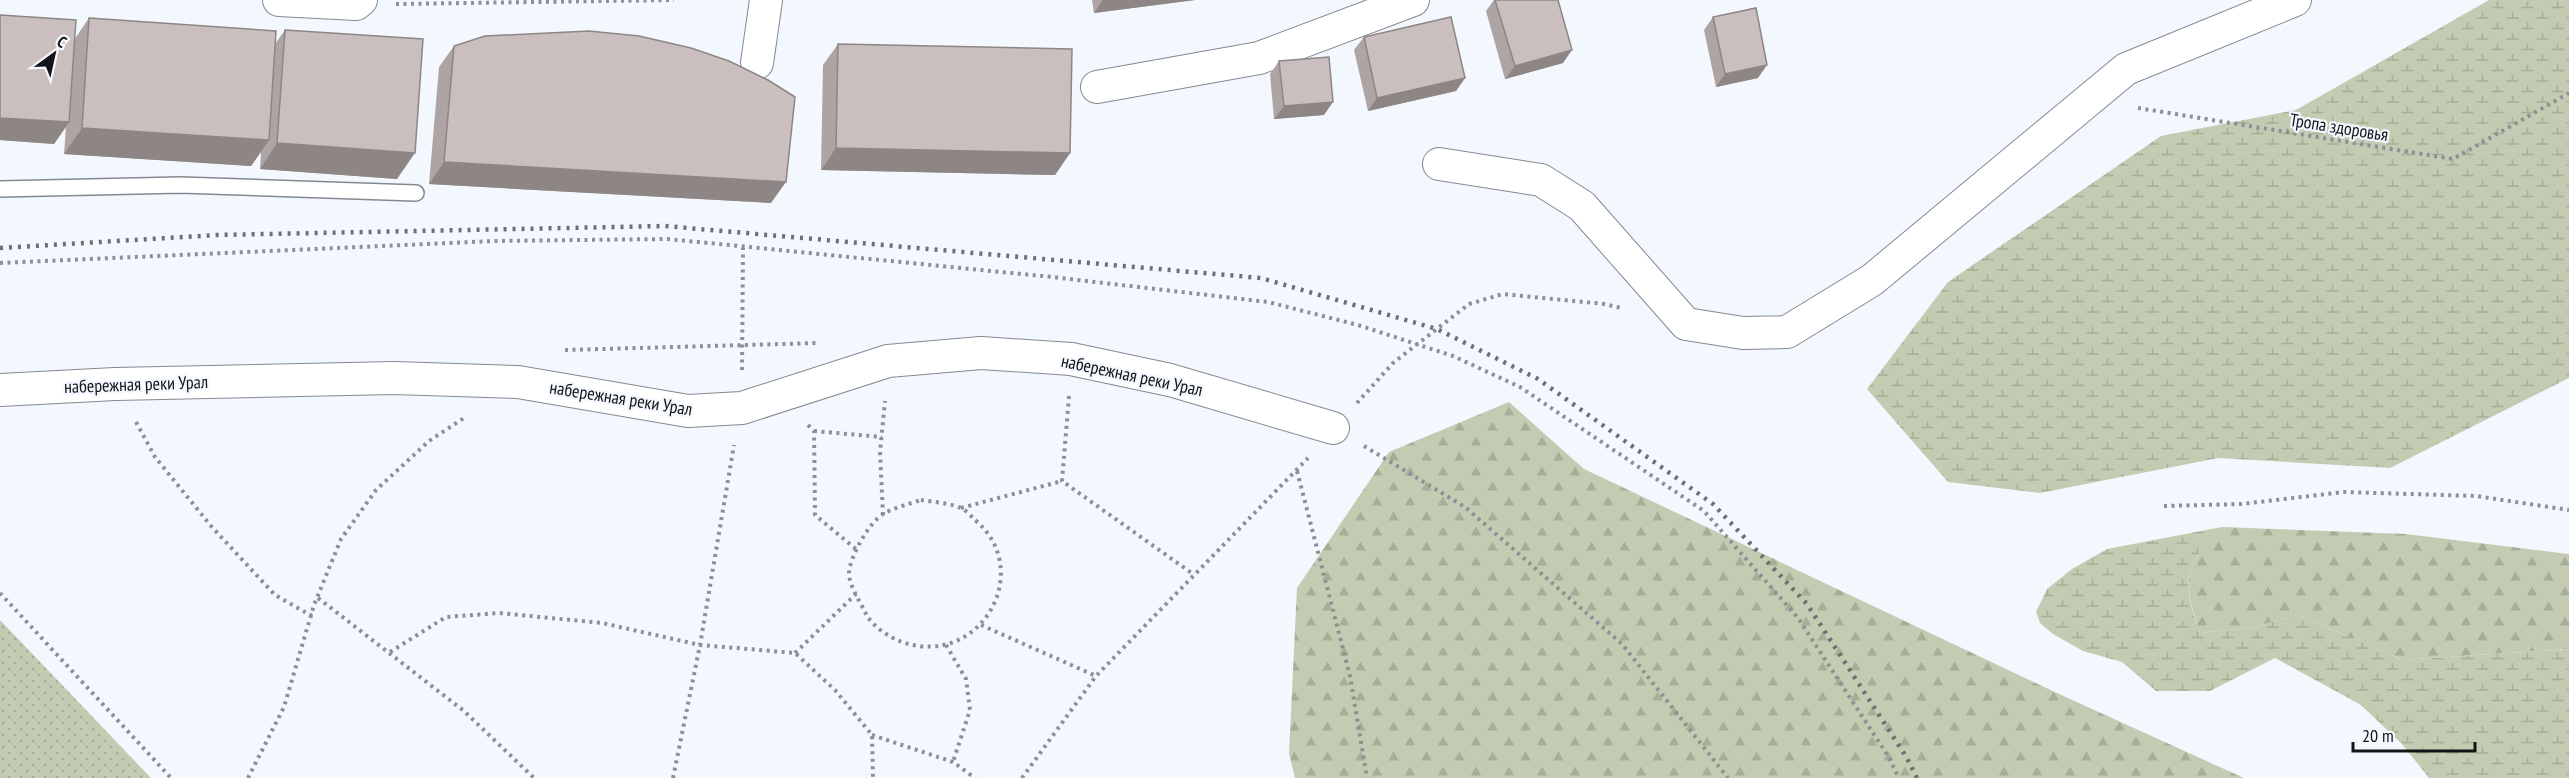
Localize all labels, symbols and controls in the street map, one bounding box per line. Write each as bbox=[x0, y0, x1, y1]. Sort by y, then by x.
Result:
north arrow bbox=[24, 24, 84, 84]
text: С bbox=[54, 31, 71, 52]
street label: Тропа здоровья bbox=[2288, 108, 2390, 146]
street label: набережная реки Урал bbox=[1059, 349, 1205, 401]
street label: набережная реки Урал bbox=[64, 370, 208, 398]
street label: набережная реки Урал bbox=[548, 375, 694, 421]
scale bar bbox=[2353, 715, 2474, 753]
text: 20 m bbox=[2362, 724, 2394, 747]

